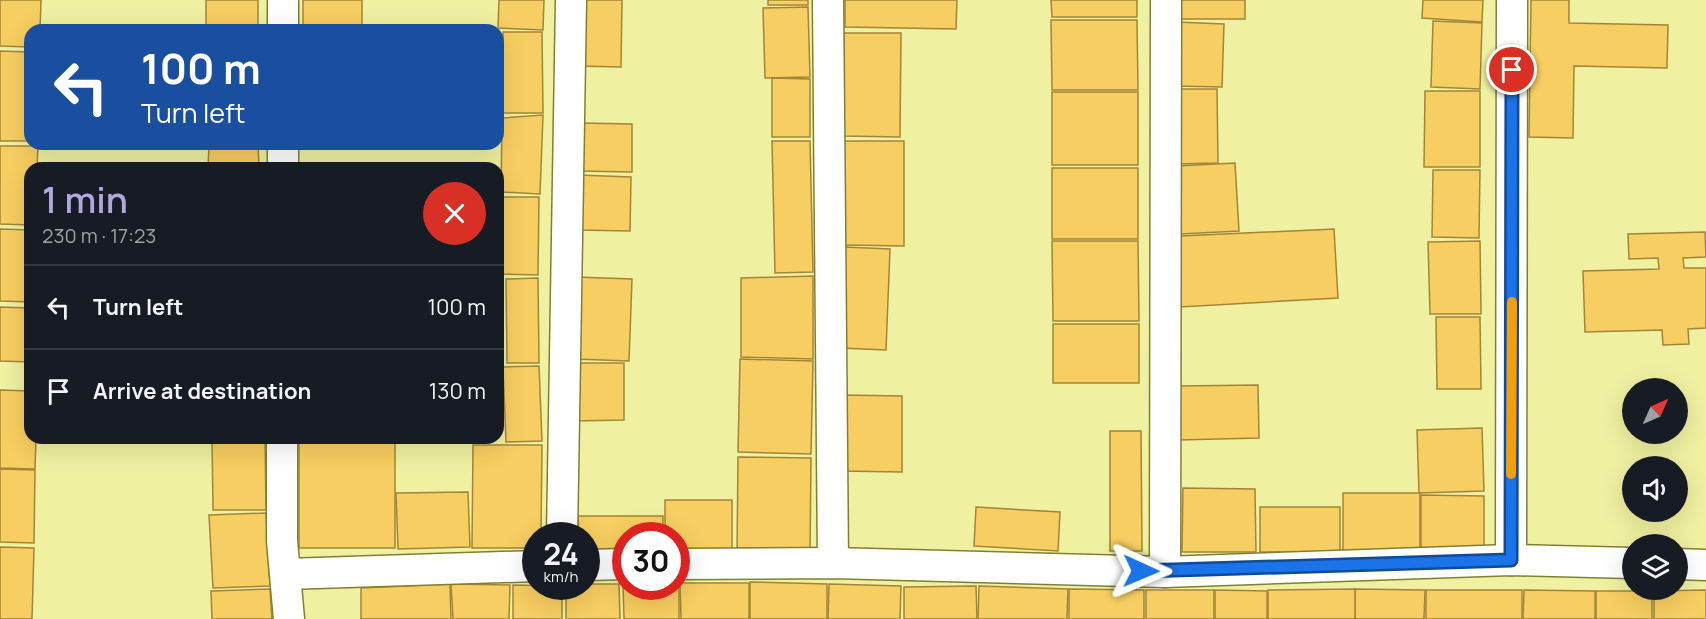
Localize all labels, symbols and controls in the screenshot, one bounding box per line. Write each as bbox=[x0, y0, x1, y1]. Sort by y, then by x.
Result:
text: 100 m bbox=[141, 39, 261, 97]
pin bbox=[1486, 44, 1537, 95]
icon: left bbox=[42, 48, 120, 126]
icon: arrive bbox=[1495, 53, 1528, 86]
text: Turn left bbox=[141, 94, 245, 131]
text: 1 min bbox=[42, 175, 128, 224]
button: close bbox=[423, 182, 486, 245]
text: 230 m · 17:23 bbox=[42, 222, 156, 249]
icon: left bbox=[42, 291, 75, 324]
text: Turn left bbox=[93, 292, 183, 322]
text: 100 m bbox=[428, 292, 486, 322]
icon: arrive bbox=[42, 375, 75, 408]
text: Arrive at destination bbox=[93, 376, 311, 406]
text: 130 m bbox=[429, 376, 486, 406]
north arrow bbox=[1622, 378, 1688, 444]
map controls bbox=[1622, 378, 1688, 600]
button: sound bbox=[1622, 456, 1688, 522]
speed limit sign: 30 bbox=[612, 522, 690, 600]
text: 24 bbox=[543, 533, 579, 574]
button: layers bbox=[1622, 534, 1688, 600]
position arrow bbox=[1109, 539, 1173, 603]
text: km/h bbox=[544, 566, 578, 587]

